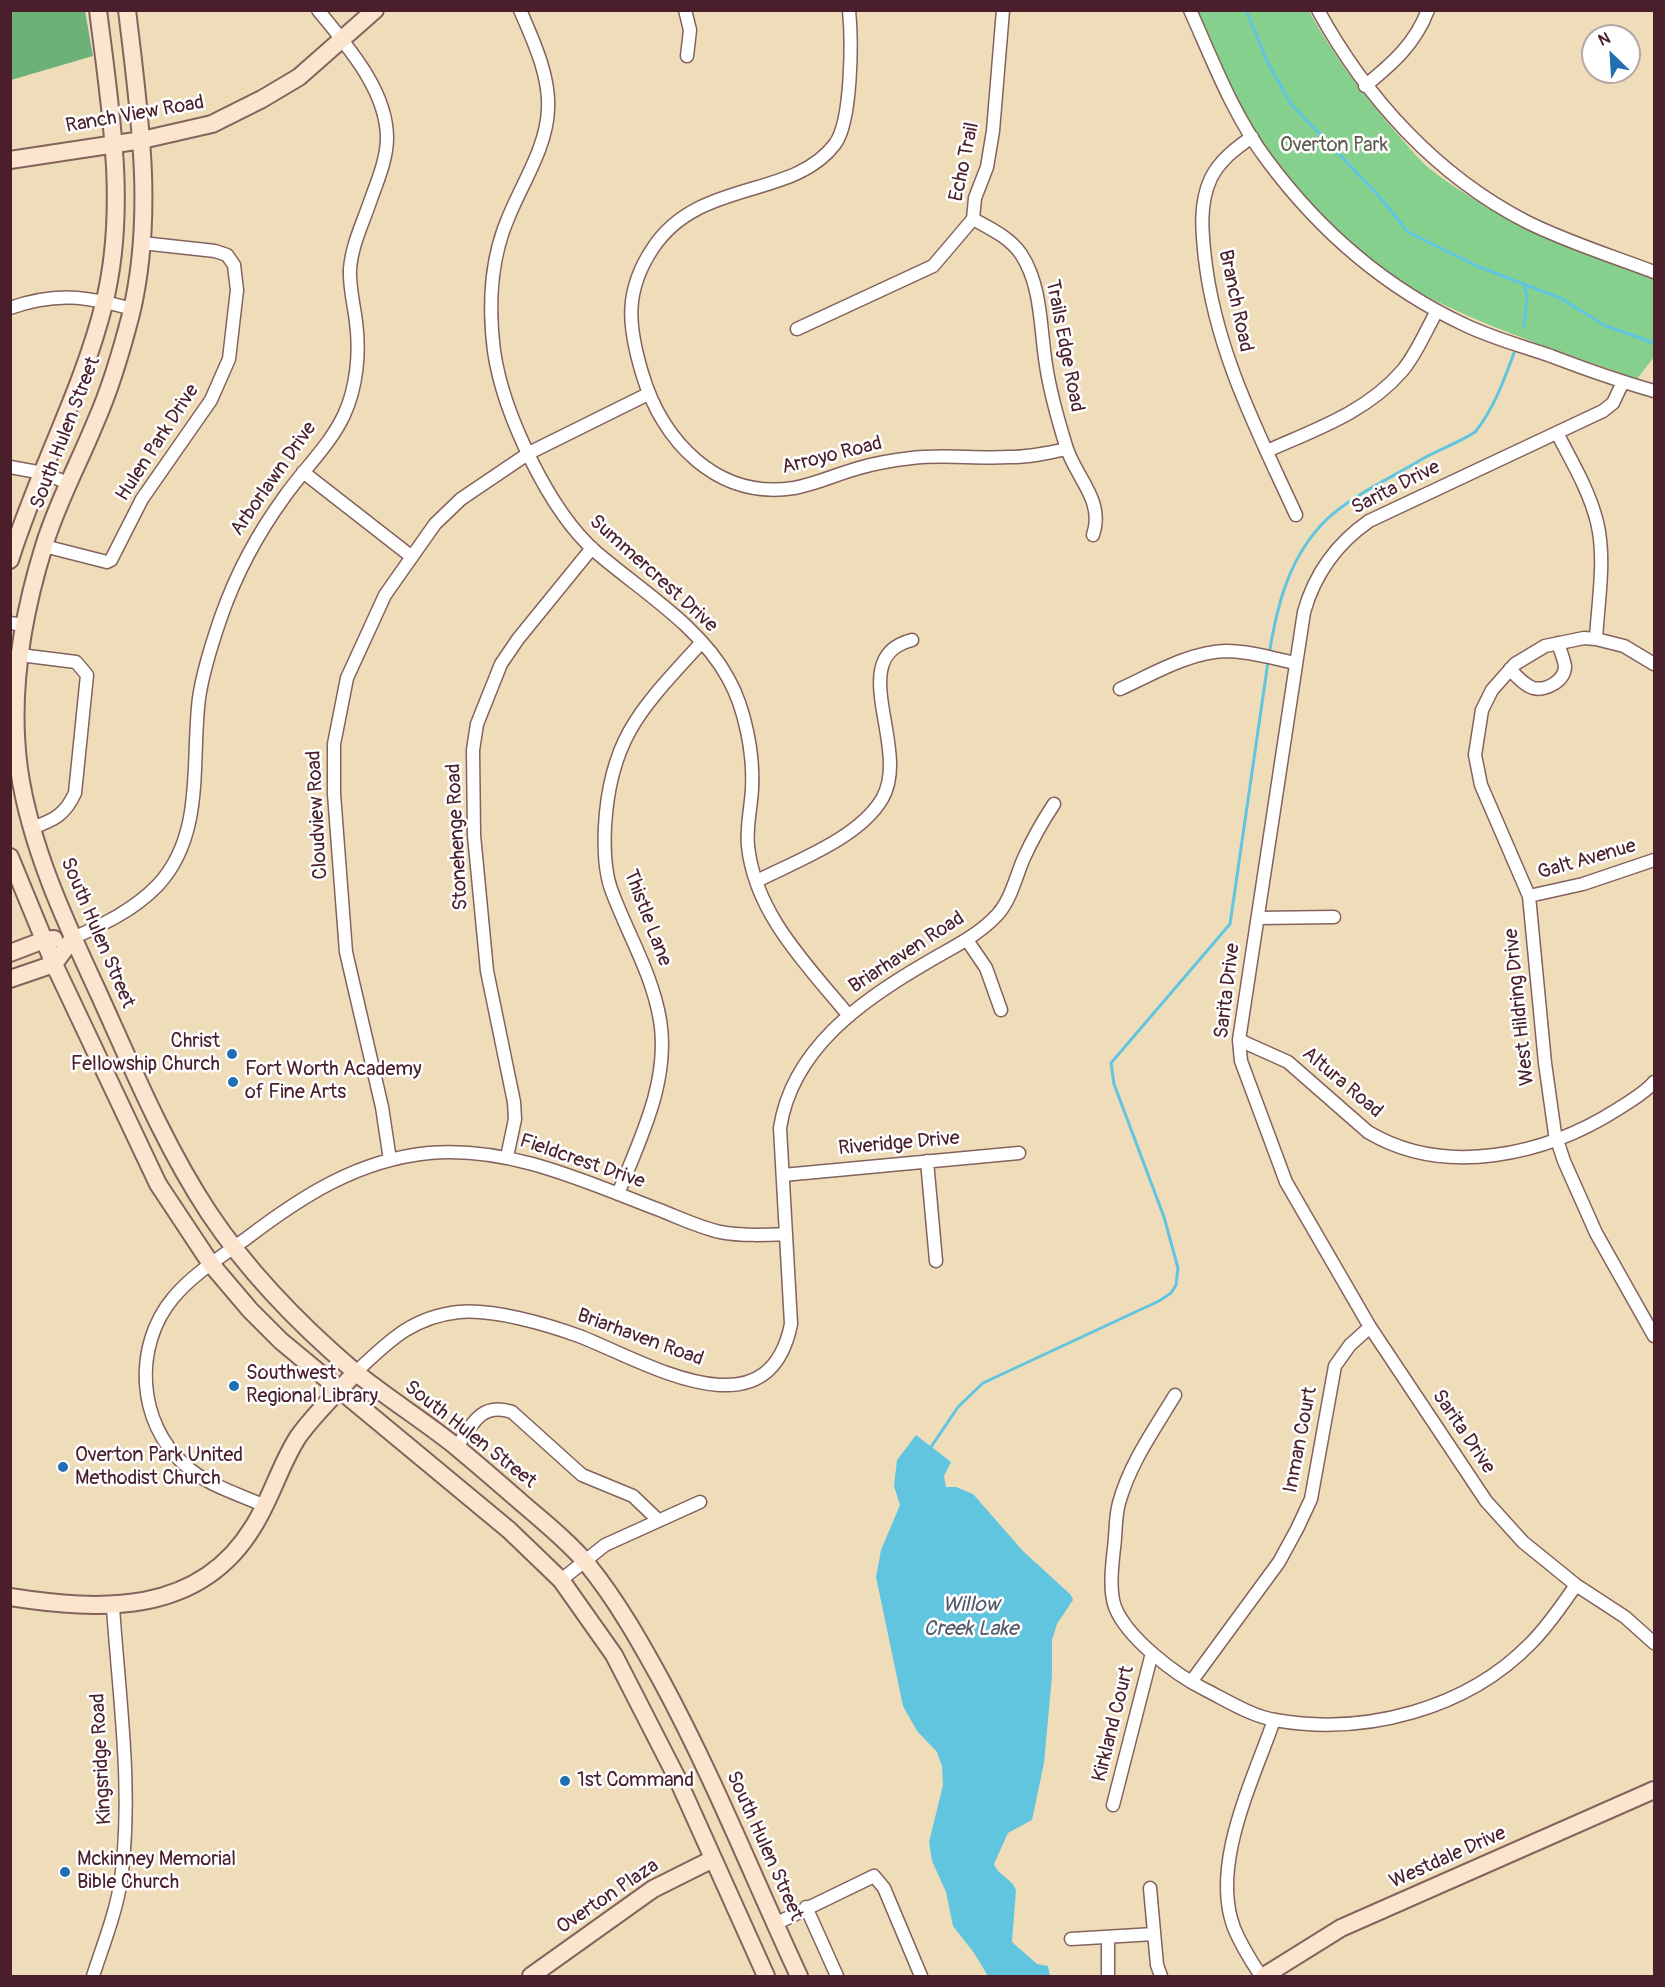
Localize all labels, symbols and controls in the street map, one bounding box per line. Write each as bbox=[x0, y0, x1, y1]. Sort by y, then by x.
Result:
north arrow bbox=[1581, 24, 1641, 84]
text: N bbox=[1595, 28, 1613, 51]
street label: Ranch View Road bbox=[64, 91, 206, 139]
street label: Echo Trail bbox=[945, 120, 985, 204]
park label: Overton Park bbox=[1280, 134, 1388, 158]
street label: Branch Road bbox=[1212, 248, 1258, 354]
street label: Trails Edge Road bbox=[1039, 278, 1089, 414]
street label: South Hulen Street bbox=[26, 354, 106, 512]
street label: Hulen Park Drive bbox=[111, 380, 205, 506]
street label: Arborlawn Drive bbox=[226, 417, 322, 541]
street label: Arroyo Road bbox=[779, 432, 885, 480]
street label: Sarita Drive bbox=[1348, 456, 1444, 520]
street label: Summercrest Drive bbox=[584, 510, 722, 638]
street label: Cloudview Road bbox=[303, 750, 333, 880]
street label: Stonehenge Road bbox=[442, 763, 474, 911]
street label: Galt Avenue bbox=[1535, 835, 1639, 885]
street label: South Hulen Street bbox=[54, 854, 140, 1012]
street label: Thistle Lane bbox=[618, 866, 676, 970]
street label: Briarhaven Road bbox=[845, 907, 969, 999]
street label: West Hildring Drive bbox=[1500, 927, 1540, 1087]
street label: Sarita Drive bbox=[1210, 942, 1246, 1040]
place label: Christ Fellowship Church bbox=[71, 1030, 220, 1077]
street label: Altura Road bbox=[1297, 1042, 1387, 1124]
marker: Christ Fellowship Church bbox=[225, 1047, 239, 1061]
place label: Fort Worth Academy of Fine Arts bbox=[245, 1058, 421, 1105]
marker: Fort Worth Academy of Fine Arts bbox=[226, 1075, 240, 1089]
street label: Riveridge Drive bbox=[837, 1127, 961, 1161]
street label: Fieldcrest Drive bbox=[516, 1129, 648, 1195]
street label: Briarhaven Road bbox=[574, 1304, 706, 1372]
place label: Southwest Regional Library bbox=[246, 1362, 378, 1409]
street label: South Hulen Street bbox=[399, 1376, 541, 1494]
marker: Southwest Regional Library bbox=[227, 1379, 241, 1393]
street label: Inman Court bbox=[1279, 1385, 1323, 1495]
street label: Sarita Drive bbox=[1426, 1385, 1500, 1479]
place label: Overton Park United Methodist Church bbox=[75, 1444, 243, 1491]
marker: Overton Park United Methodist Church bbox=[56, 1460, 70, 1474]
water label: Willow Creek Lake bbox=[924, 1593, 1018, 1643]
street label: Kirkland Court bbox=[1088, 1664, 1140, 1784]
street label: Kingsridge Road bbox=[87, 1693, 117, 1825]
street label: South Hulen Street bbox=[720, 1768, 808, 1924]
place label: 1st Command bbox=[577, 1769, 694, 1793]
marker: 1st Command bbox=[558, 1774, 572, 1788]
street label: Westdale Drive bbox=[1386, 1822, 1510, 1894]
place label: Mckinney Memorial Bible Church bbox=[77, 1848, 236, 1895]
street label: Overton Plaza bbox=[552, 1854, 664, 1940]
marker: Mckinney Memorial Bible Church bbox=[58, 1865, 72, 1879]

